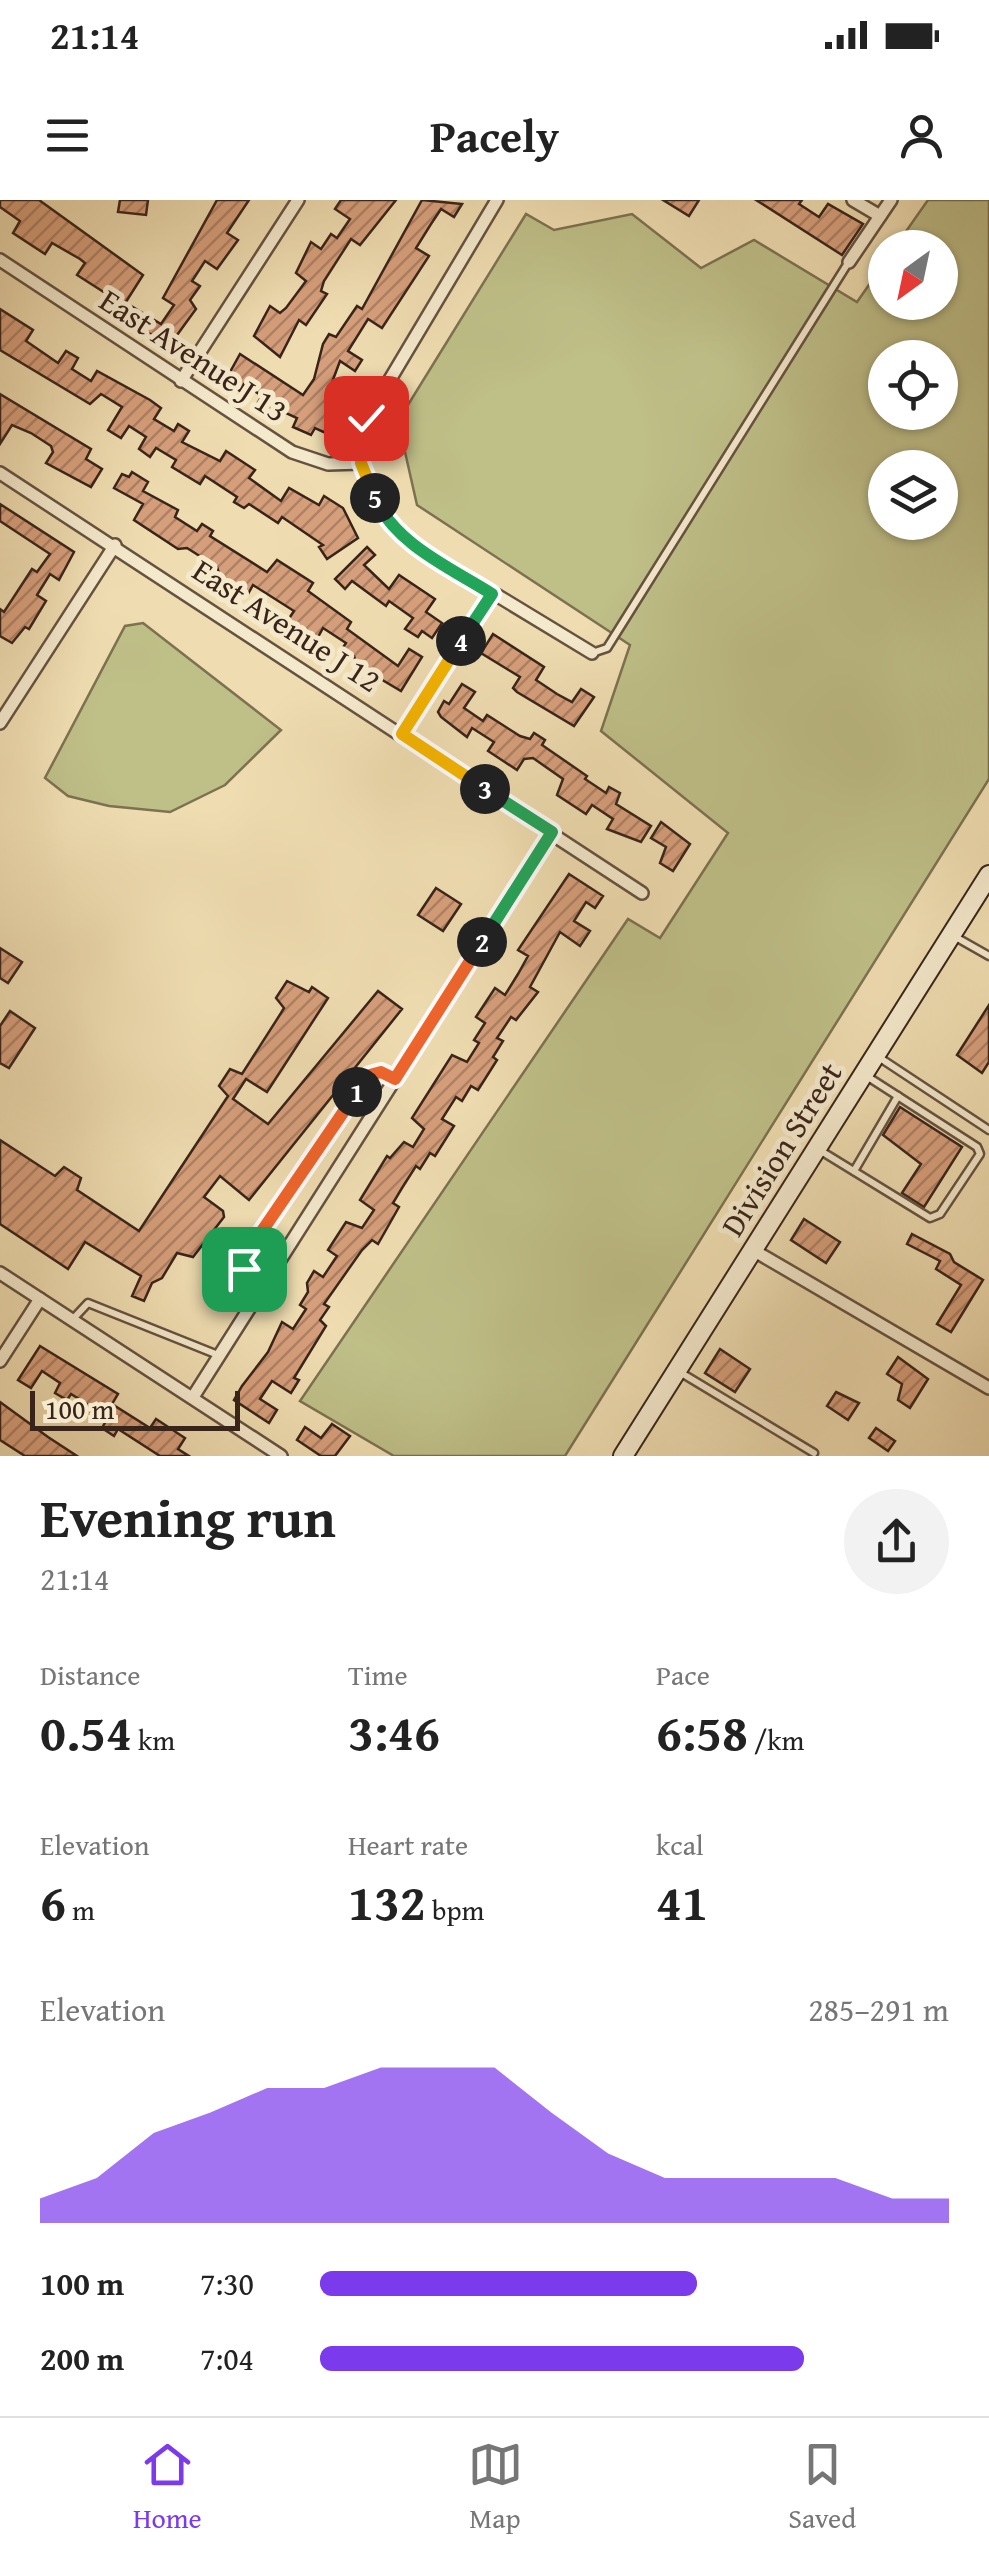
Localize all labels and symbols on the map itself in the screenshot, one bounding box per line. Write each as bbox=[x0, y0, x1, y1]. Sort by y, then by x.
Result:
north arrow bbox=[868, 230, 958, 320]
street label: East Avenue J 13 bbox=[91, 277, 297, 433]
pin bbox=[324, 376, 409, 461]
pin: 5 bbox=[350, 473, 400, 523]
street label: East Avenue J 12 bbox=[184, 547, 390, 703]
pin: 4 bbox=[436, 616, 486, 666]
pin: 3 bbox=[460, 764, 510, 814]
pin: 2 bbox=[457, 917, 507, 967]
street label: Division Street bbox=[709, 1053, 853, 1245]
pin: 1 bbox=[332, 1067, 382, 1117]
pin bbox=[202, 1227, 287, 1312]
scale bar bbox=[30, 1386, 240, 1430]

